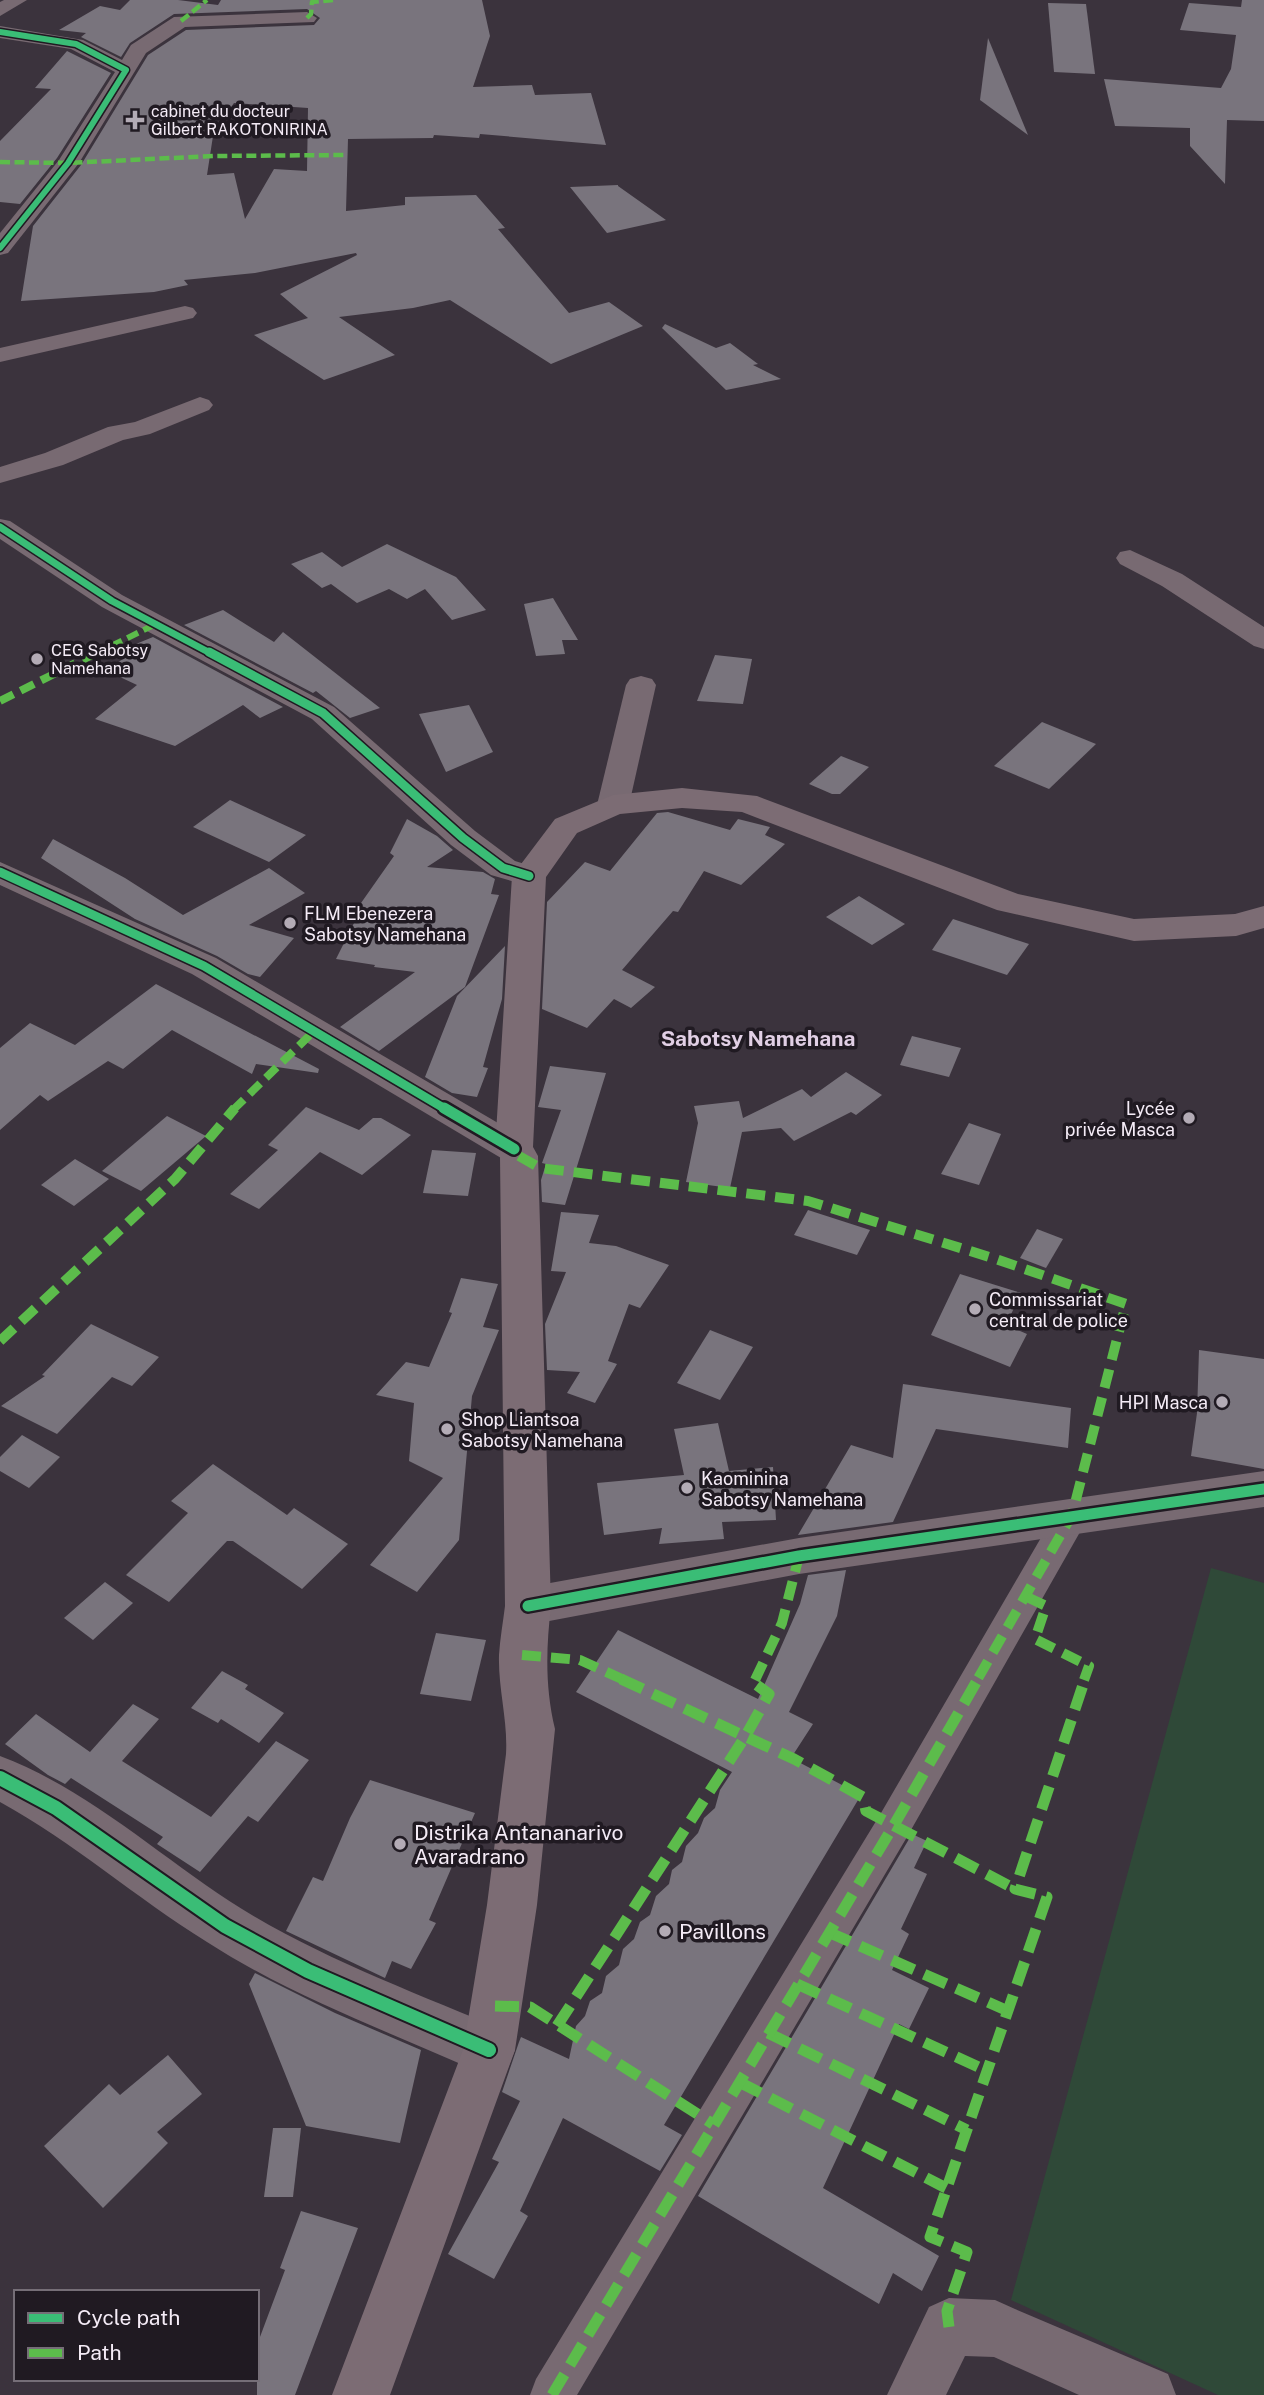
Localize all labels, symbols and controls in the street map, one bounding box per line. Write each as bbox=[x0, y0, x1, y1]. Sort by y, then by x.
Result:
place label: cabinet du docteur Gilbert RAKOTONIRINA bbox=[151, 102, 328, 139]
marker: cabinet du docteur Gilbert RAKOTONIRINA bbox=[125, 110, 145, 130]
place label: CEG Sabotsy Namehana bbox=[51, 641, 149, 678]
marker: CEG Sabotsy Namehana bbox=[29, 651, 45, 667]
place label: FLM Ebenezera Sabotsy Namehana bbox=[304, 903, 466, 945]
marker: FLM Ebenezera Sabotsy Namehana bbox=[282, 915, 298, 931]
district label: Sabotsy Namehana bbox=[661, 1026, 855, 1051]
place label: Lycée privée Masca bbox=[1065, 1098, 1175, 1140]
marker: Lycée privée Masca bbox=[1181, 1110, 1197, 1126]
place label: Commissariat central de police bbox=[989, 1289, 1128, 1331]
marker: Commissariat central de police bbox=[967, 1301, 983, 1317]
place label: HPI Masca bbox=[1119, 1392, 1208, 1413]
marker: HPI Masca bbox=[1214, 1394, 1230, 1410]
place label: Shop Liantsoa Sabotsy Namehana bbox=[461, 1409, 623, 1451]
marker: Shop Liantsoa Sabotsy Namehana bbox=[439, 1421, 455, 1437]
place label: Kaominina Sabotsy Namehana bbox=[701, 1468, 863, 1510]
marker: Kaominina Sabotsy Namehana bbox=[679, 1480, 695, 1496]
place label: Distrika Antananarivo Avaradrano bbox=[414, 1820, 623, 1869]
marker: Distrika Antananarivo Avaradrano bbox=[392, 1836, 408, 1852]
place label: Pavillons bbox=[679, 1919, 766, 1944]
marker: Pavillons bbox=[657, 1923, 673, 1939]
legend bbox=[14, 2290, 259, 2381]
text: Cycle path bbox=[77, 2305, 180, 2330]
text: Path bbox=[77, 2340, 122, 2365]

